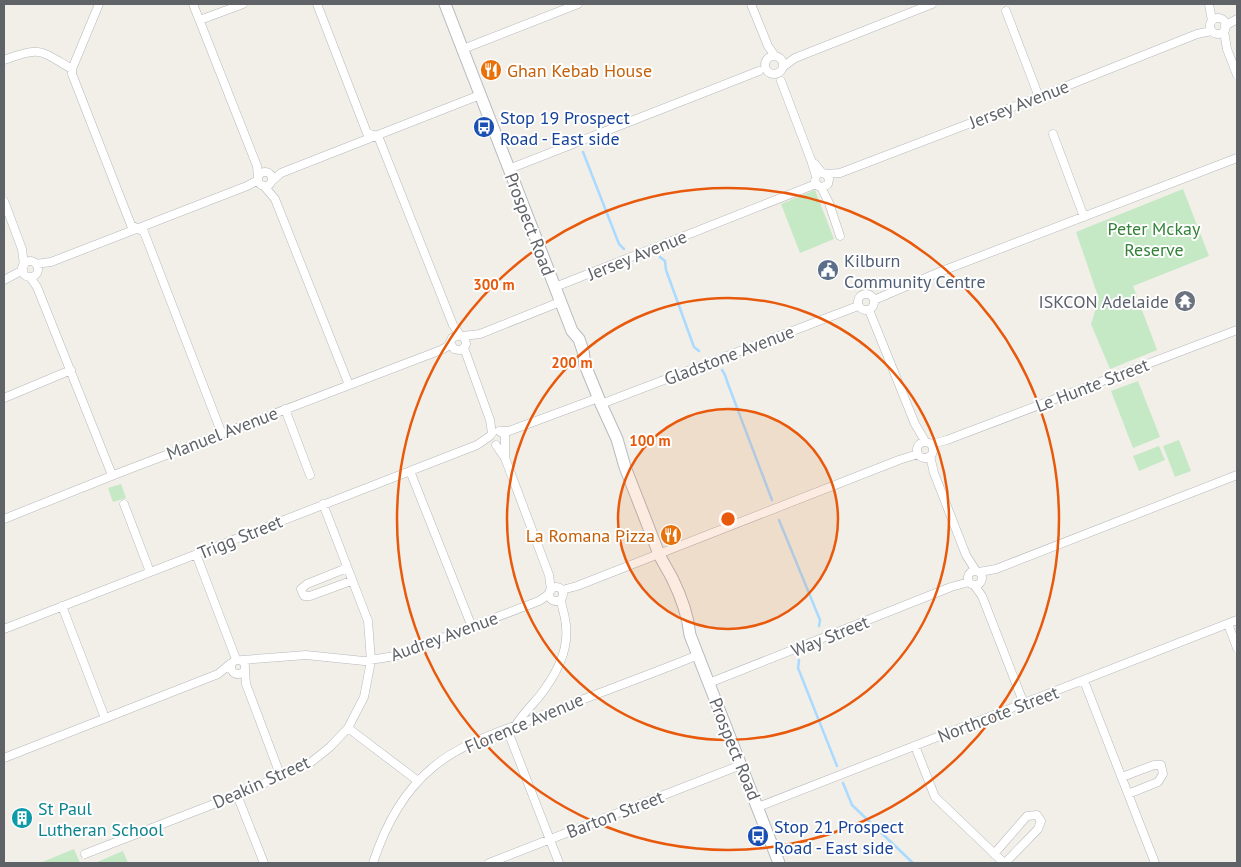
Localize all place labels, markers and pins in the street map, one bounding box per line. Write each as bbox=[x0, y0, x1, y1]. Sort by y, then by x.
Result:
restaurant icon: Ghan Kebab House bbox=[479, 58, 503, 82]
place label: Ghan Kebab House bbox=[507, 59, 652, 82]
place label: Stop 19 Prospect Road - East side bbox=[500, 106, 630, 150]
bus stop icon: Stop 19 Prospect Road - East side bbox=[472, 115, 496, 139]
place label: Kilburn Community Centre bbox=[844, 249, 986, 293]
public building icon: Kilburn Community Centre bbox=[816, 258, 840, 282]
temple icon: ISKCON Adelaide bbox=[1173, 289, 1197, 313]
place label: ISKCON Adelaide bbox=[1038, 290, 1169, 313]
centre of rings bbox=[719, 510, 737, 528]
restaurant icon: La Romana Pizza bbox=[659, 523, 683, 547]
place label: La Romana Pizza bbox=[526, 524, 655, 547]
place label: St Paul Lutheran School bbox=[38, 797, 164, 841]
building icon: St Paul Lutheran School bbox=[10, 806, 34, 830]
place label: Stop 21 Prospect Road - East side bbox=[774, 815, 904, 859]
bus stop icon: Stop 21 Prospect Road - East side bbox=[746, 824, 770, 848]

